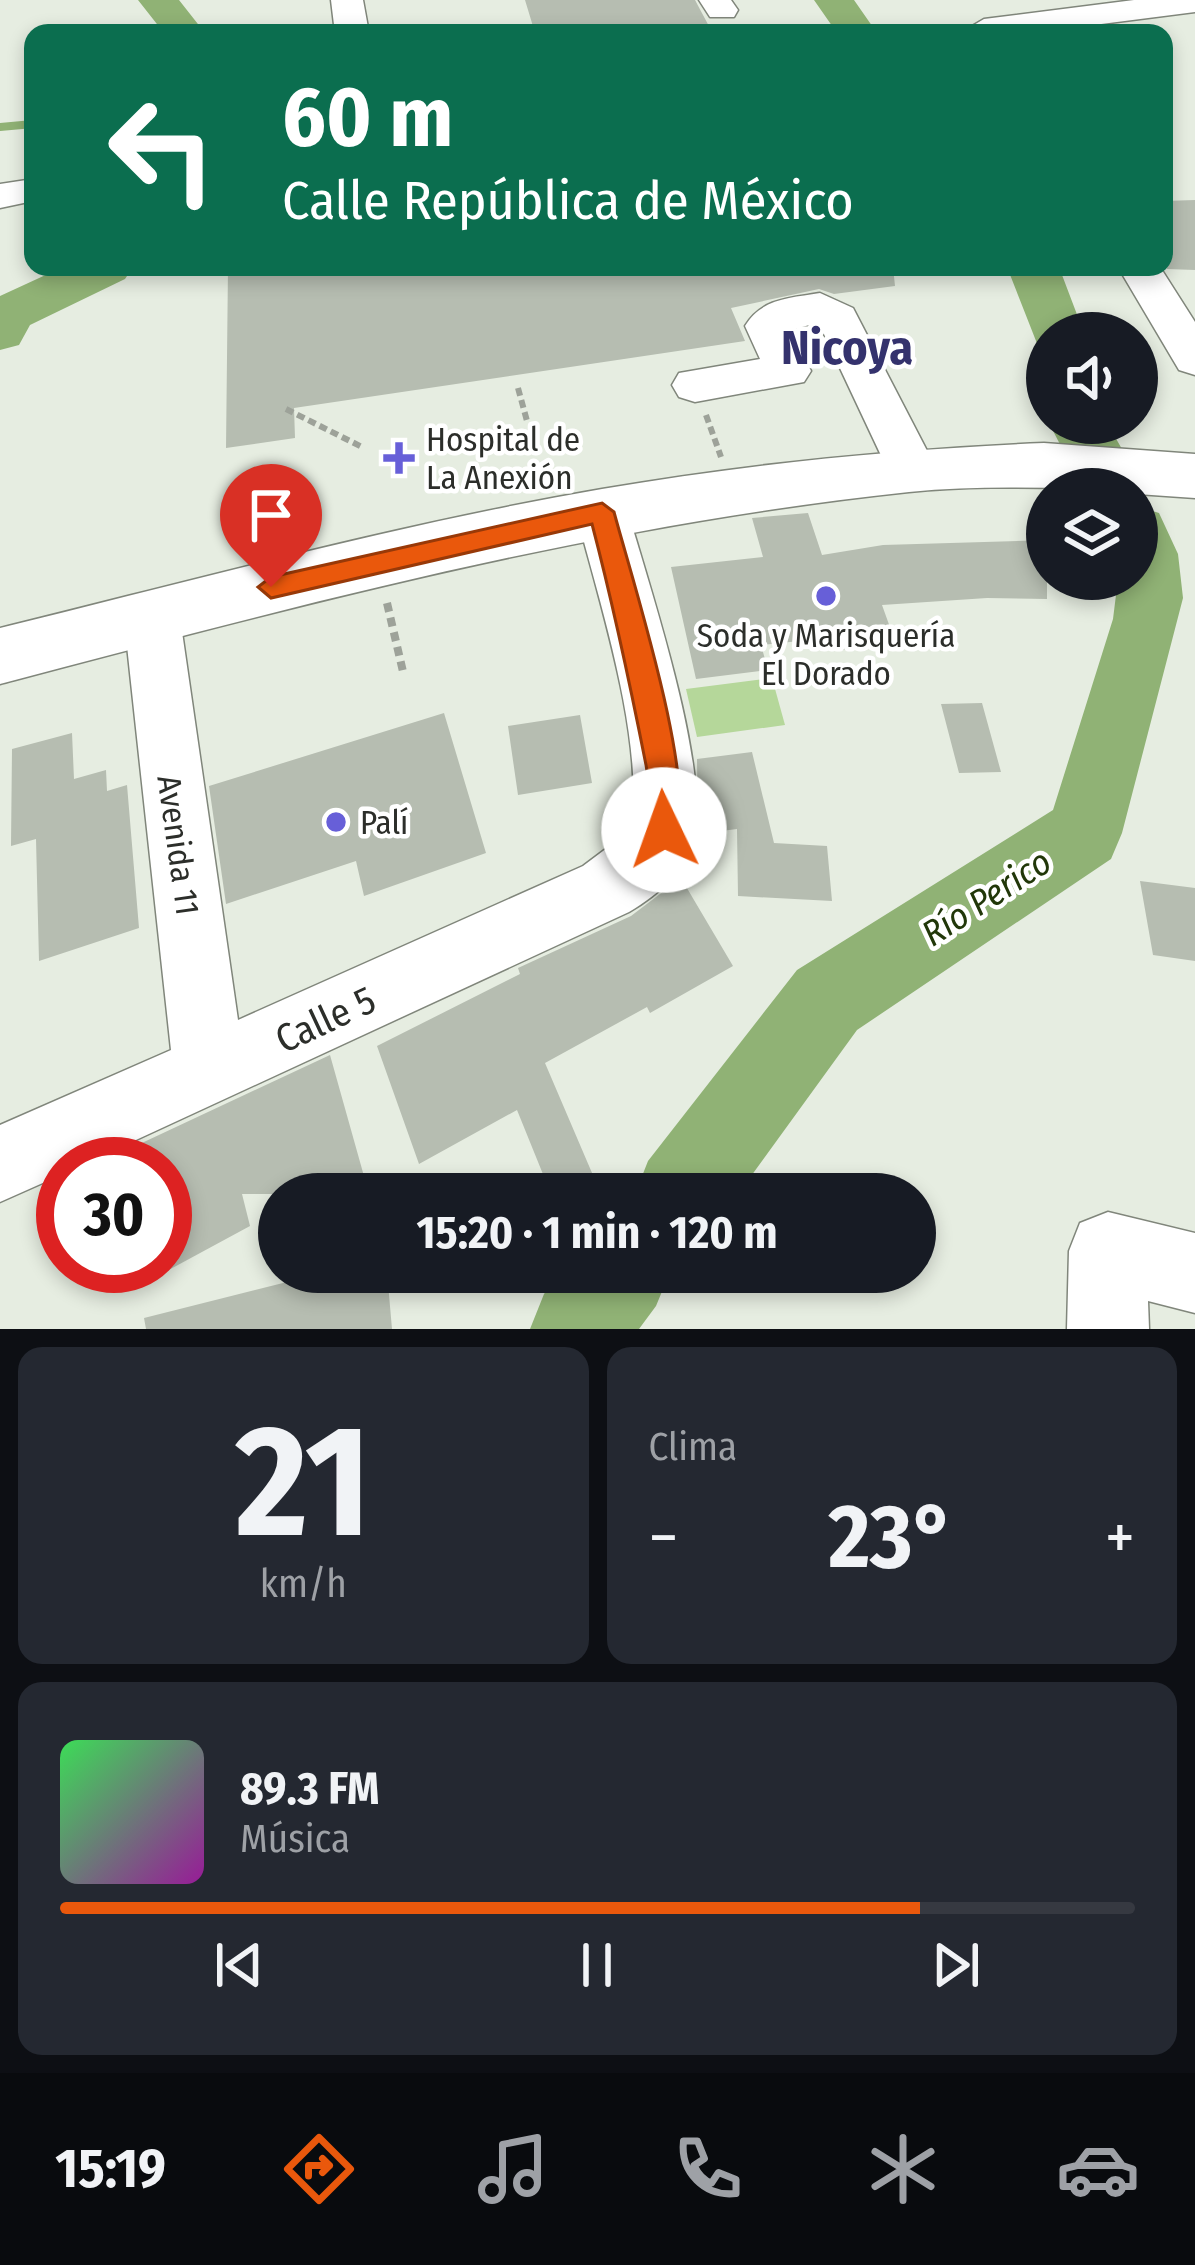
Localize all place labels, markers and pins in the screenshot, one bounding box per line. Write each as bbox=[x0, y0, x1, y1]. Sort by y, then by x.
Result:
place label: Hospital de La Anexión bbox=[426, 420, 580, 498]
marker: Hospital de La Anexión bbox=[383, 442, 415, 474]
pin bbox=[220, 464, 322, 587]
marker: Soda y Marisquería El Dorado bbox=[813, 583, 839, 609]
place label: Soda y Marisquería El Dorado bbox=[697, 616, 955, 694]
place label: Palí bbox=[360, 803, 408, 843]
marker: Palí bbox=[323, 809, 349, 835]

